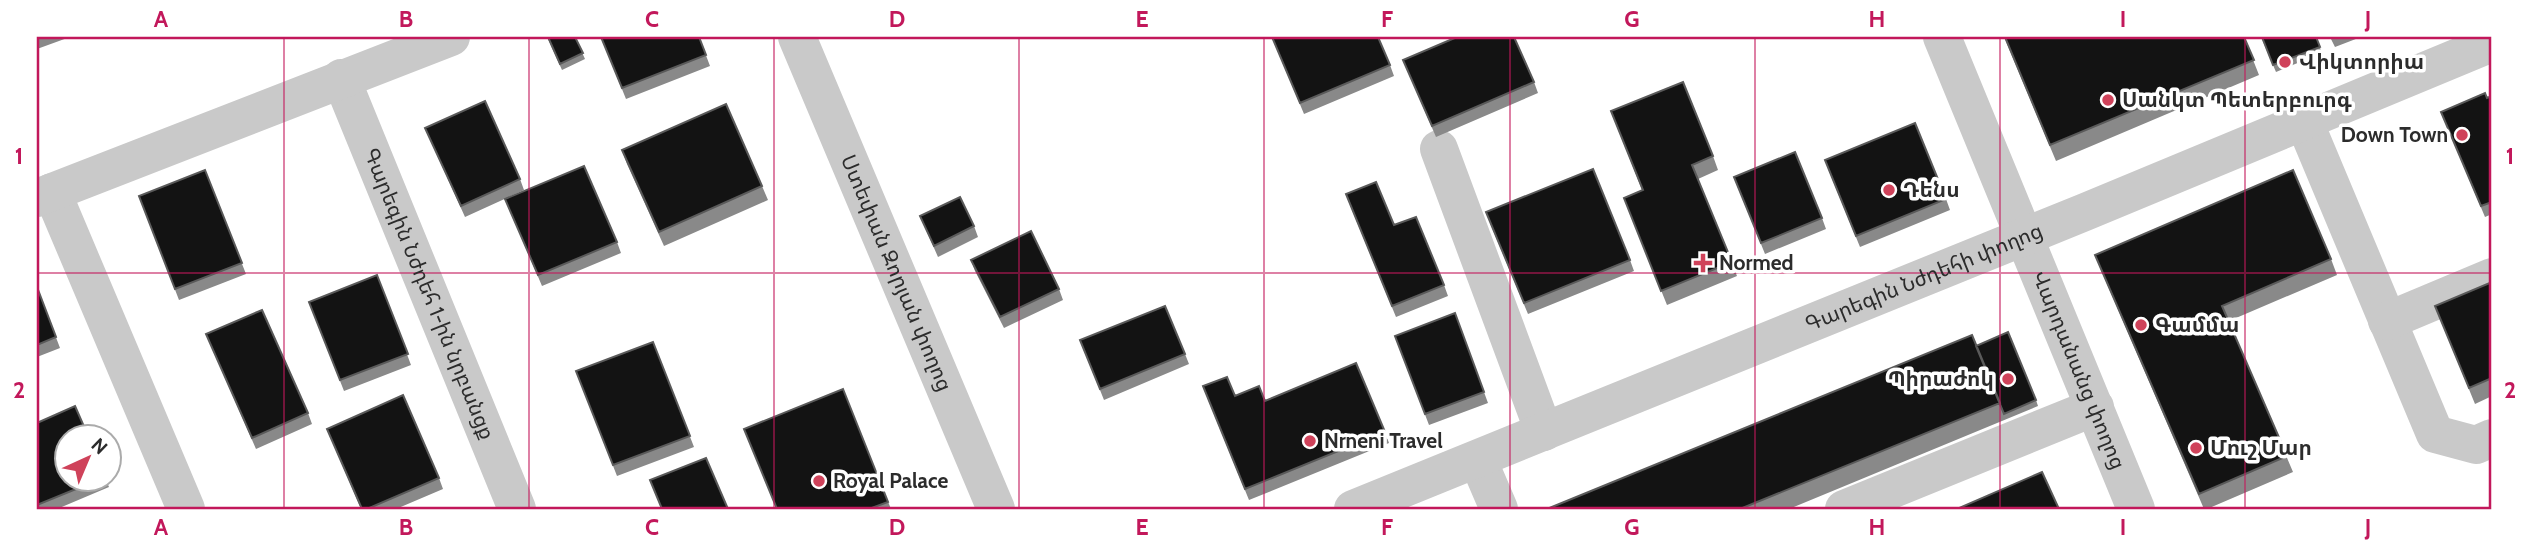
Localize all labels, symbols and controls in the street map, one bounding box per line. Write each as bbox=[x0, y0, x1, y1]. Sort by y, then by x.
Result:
text: A bbox=[154, 5, 169, 33]
text: B bbox=[399, 5, 413, 33]
text: C bbox=[645, 5, 659, 33]
text: D bbox=[889, 5, 905, 33]
text: E bbox=[1135, 5, 1149, 33]
text: F bbox=[1381, 5, 1393, 33]
text: G bbox=[1624, 5, 1640, 33]
text: H bbox=[1869, 5, 1885, 33]
text: I bbox=[2120, 5, 2126, 33]
text: J bbox=[2364, 5, 2371, 33]
place label: Վիկտորիա bbox=[2299, 49, 2424, 74]
marker: Վիկտորիա bbox=[2277, 54, 2293, 70]
place label: Սանկտ Պետերբուրգ bbox=[2122, 87, 2352, 112]
marker: Սանկտ Պետերբուրգ bbox=[2100, 92, 2116, 108]
place label: Down Town bbox=[2341, 122, 2448, 147]
marker: Down Town bbox=[2454, 127, 2470, 143]
text: 1 bbox=[15, 142, 23, 170]
text: 1 bbox=[2506, 142, 2514, 170]
street label: Գարեգին Նժդեհ 1-ին նրբանցք bbox=[359, 144, 500, 443]
street label: Ստեփան Զորյան փողոց bbox=[836, 151, 958, 395]
place label: Դենս bbox=[1903, 177, 1960, 202]
marker: Դենս bbox=[1881, 182, 1897, 198]
street label: Գարեգին Նժդեհի փողոց bbox=[1801, 218, 2046, 336]
place label: Normed bbox=[1719, 250, 1794, 275]
marker: Normed bbox=[1693, 253, 1713, 273]
street label: Վարդանանց փողոց bbox=[2027, 267, 2131, 473]
place label: Գամմա bbox=[2155, 312, 2239, 337]
marker: Գամմա bbox=[2133, 317, 2149, 333]
place label: Պիրաժոկ bbox=[1888, 366, 1994, 391]
marker: Պիրաժոկ bbox=[2000, 371, 2016, 387]
text: 2 bbox=[13, 376, 25, 404]
text: 2 bbox=[2504, 376, 2516, 404]
north arrow bbox=[52, 424, 122, 494]
place label: Nrneni Travel bbox=[1324, 428, 1443, 453]
text: N bbox=[87, 433, 112, 459]
marker: Nrneni Travel bbox=[1302, 433, 1318, 449]
place label: Մուշ Մար bbox=[2210, 435, 2312, 460]
marker: Մուշ Մար bbox=[2188, 440, 2204, 456]
place label: Royal Palace bbox=[833, 468, 948, 493]
marker: Royal Palace bbox=[811, 473, 827, 489]
text: A bbox=[154, 513, 169, 541]
text: B bbox=[399, 513, 413, 541]
text: C bbox=[645, 513, 659, 541]
text: D bbox=[889, 513, 905, 541]
text: E bbox=[1135, 513, 1149, 541]
text: F bbox=[1381, 513, 1393, 541]
text: G bbox=[1624, 513, 1640, 541]
text: H bbox=[1869, 513, 1885, 541]
text: I bbox=[2120, 513, 2126, 541]
text: J bbox=[2364, 513, 2371, 541]

